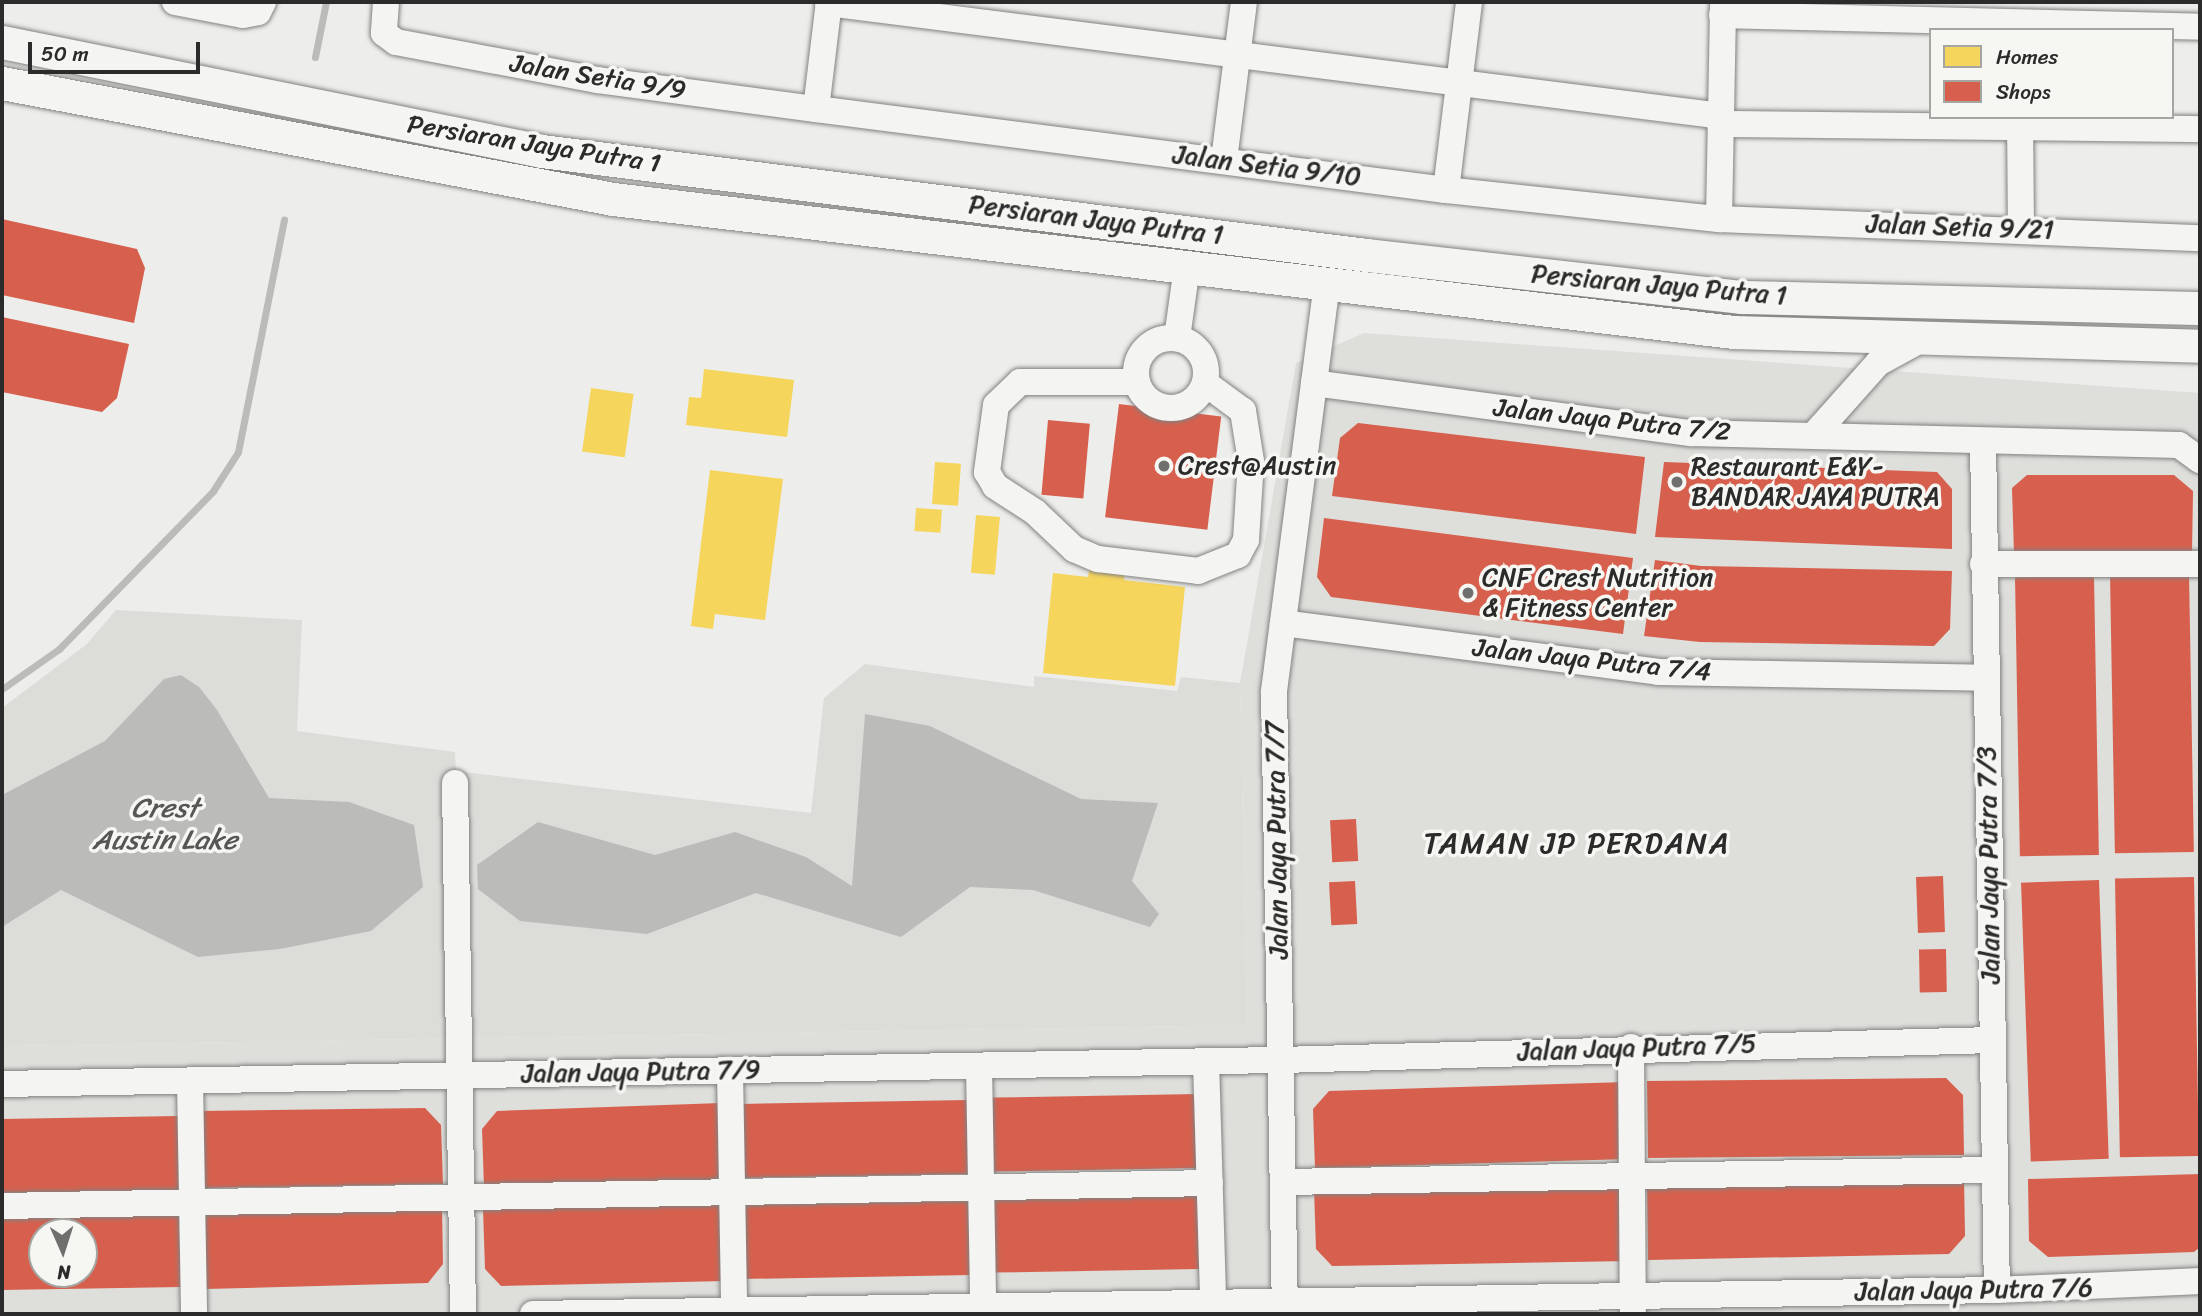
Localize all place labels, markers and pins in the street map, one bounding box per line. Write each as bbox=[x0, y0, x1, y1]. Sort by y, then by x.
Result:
place label: Crest@Austin bbox=[1178, 450, 1336, 482]
place label: Restaurant E&Y- BANDAR JAYA PUTRA bbox=[1691, 451, 1940, 512]
marker: Crest@Austin bbox=[1156, 458, 1172, 474]
marker: Restaurant E&Y- BANDAR JAYA PUTRA bbox=[1669, 474, 1685, 490]
place label: CNF Crest Nutrition & Fitness Center bbox=[1482, 562, 1713, 624]
marker: CNF Crest Nutrition & Fitness Center bbox=[1460, 585, 1476, 601]

